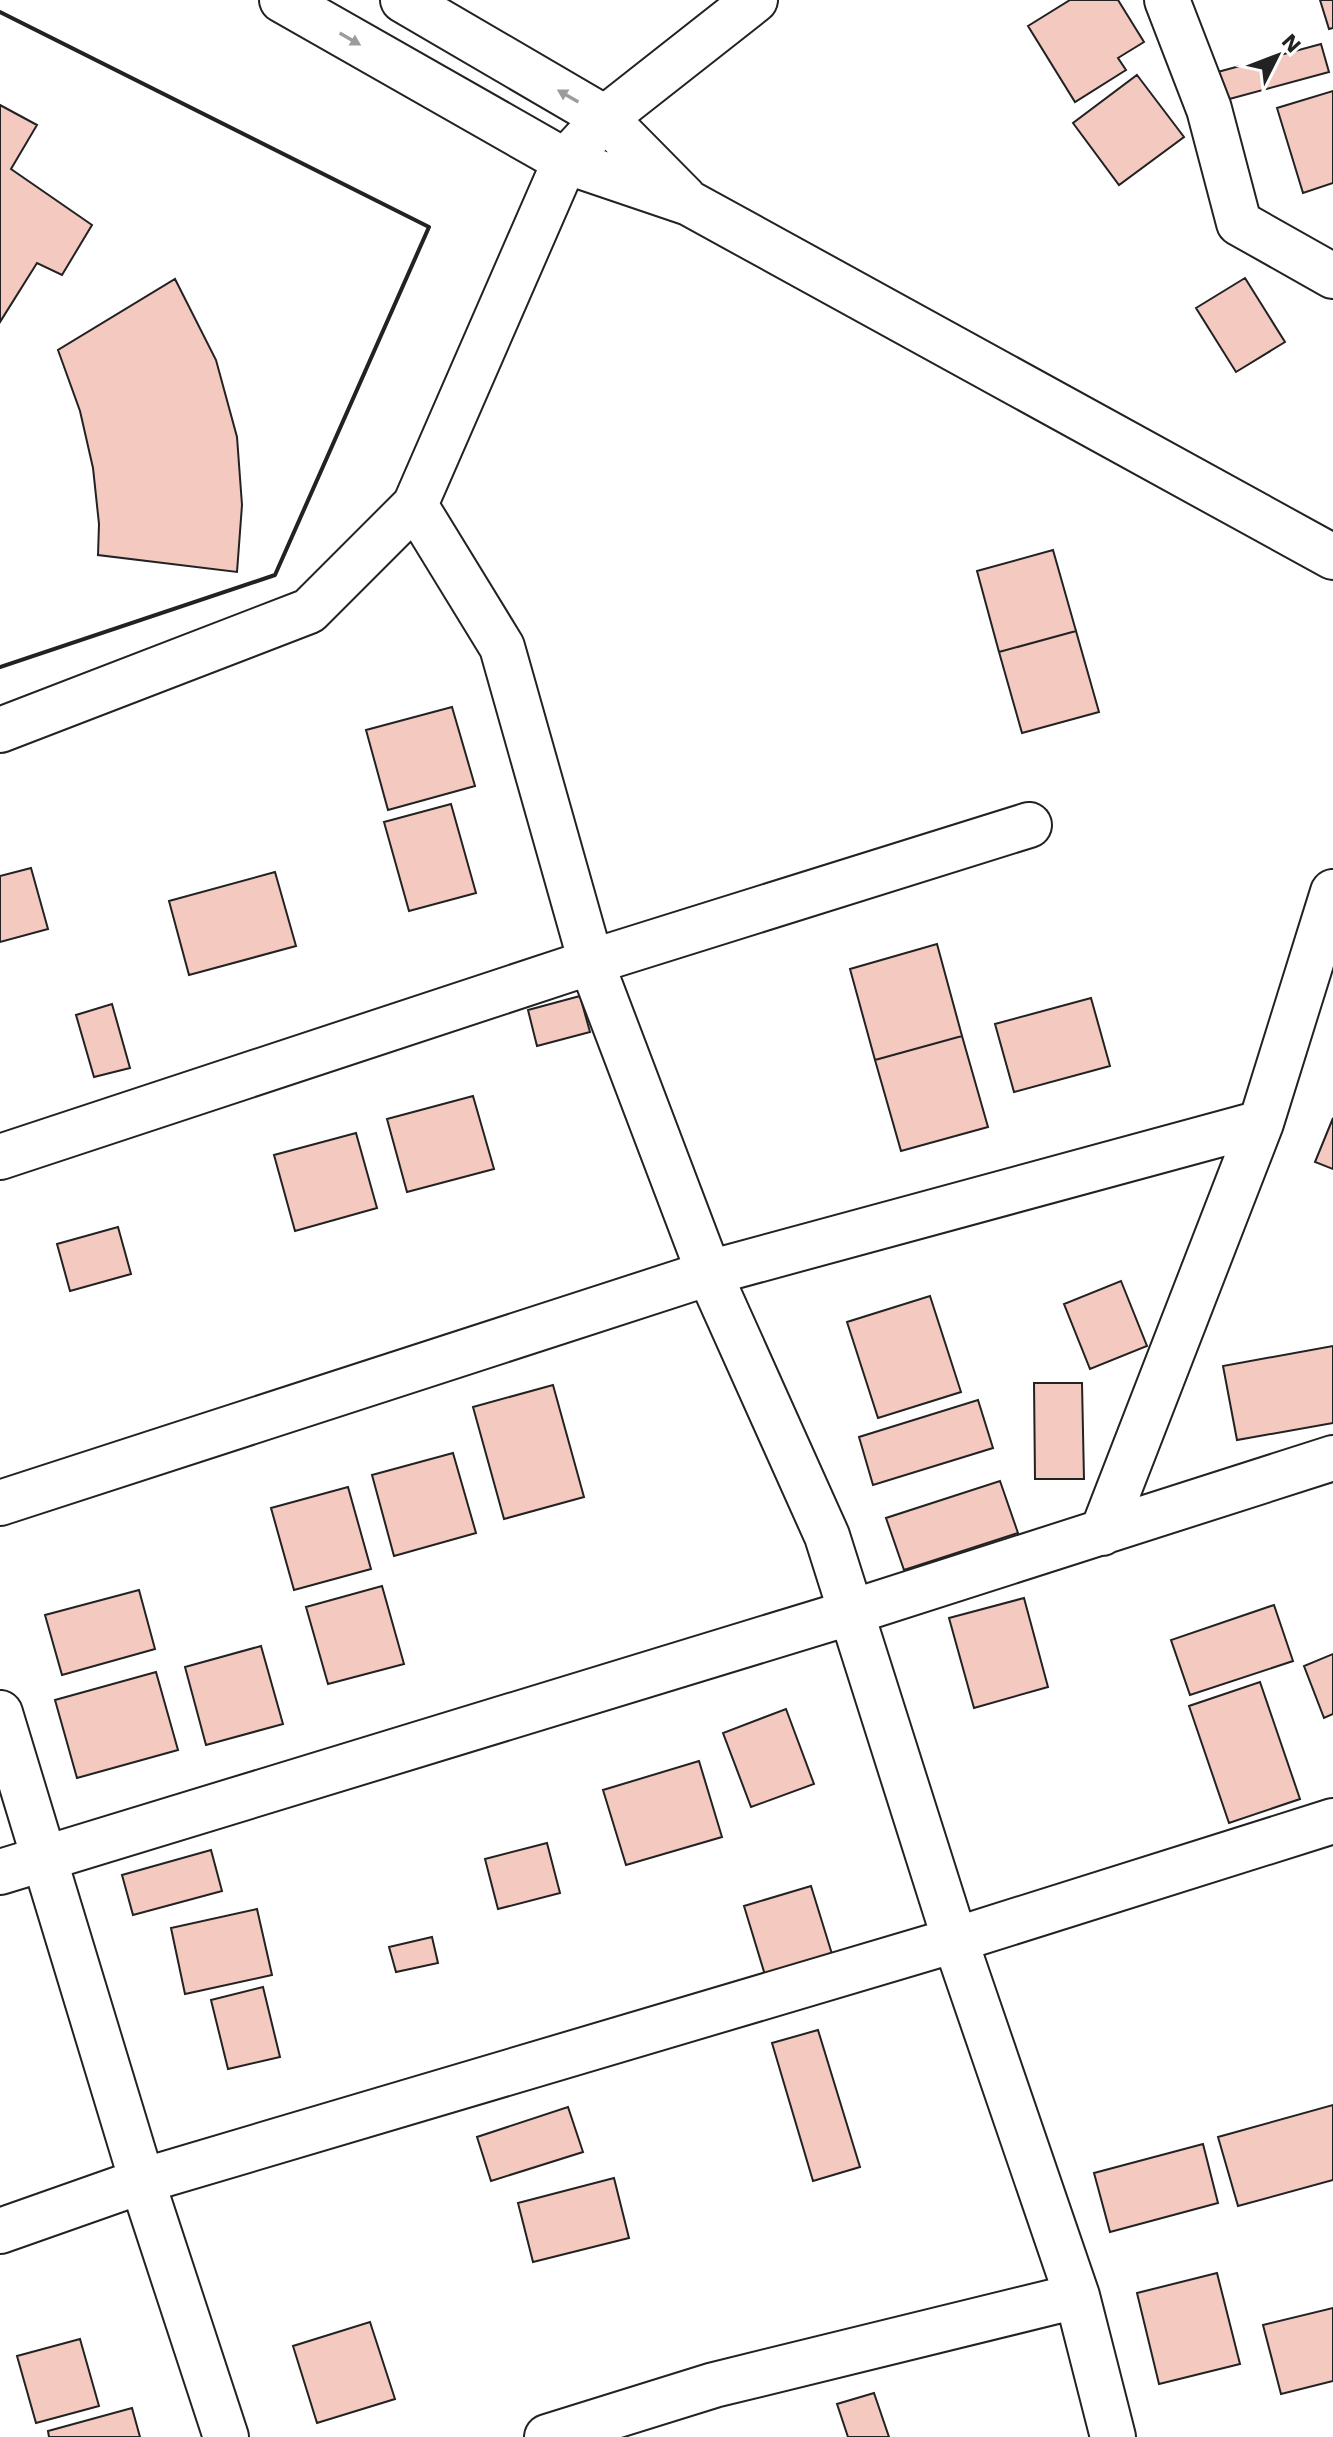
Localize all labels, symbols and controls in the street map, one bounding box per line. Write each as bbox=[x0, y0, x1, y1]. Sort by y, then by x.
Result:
north arrow bbox=[1237, 16, 1317, 96]
text: N bbox=[1277, 29, 1306, 57]
one-way arrow bbox=[339, 32, 361, 46]
one-way arrow bbox=[557, 89, 579, 103]

